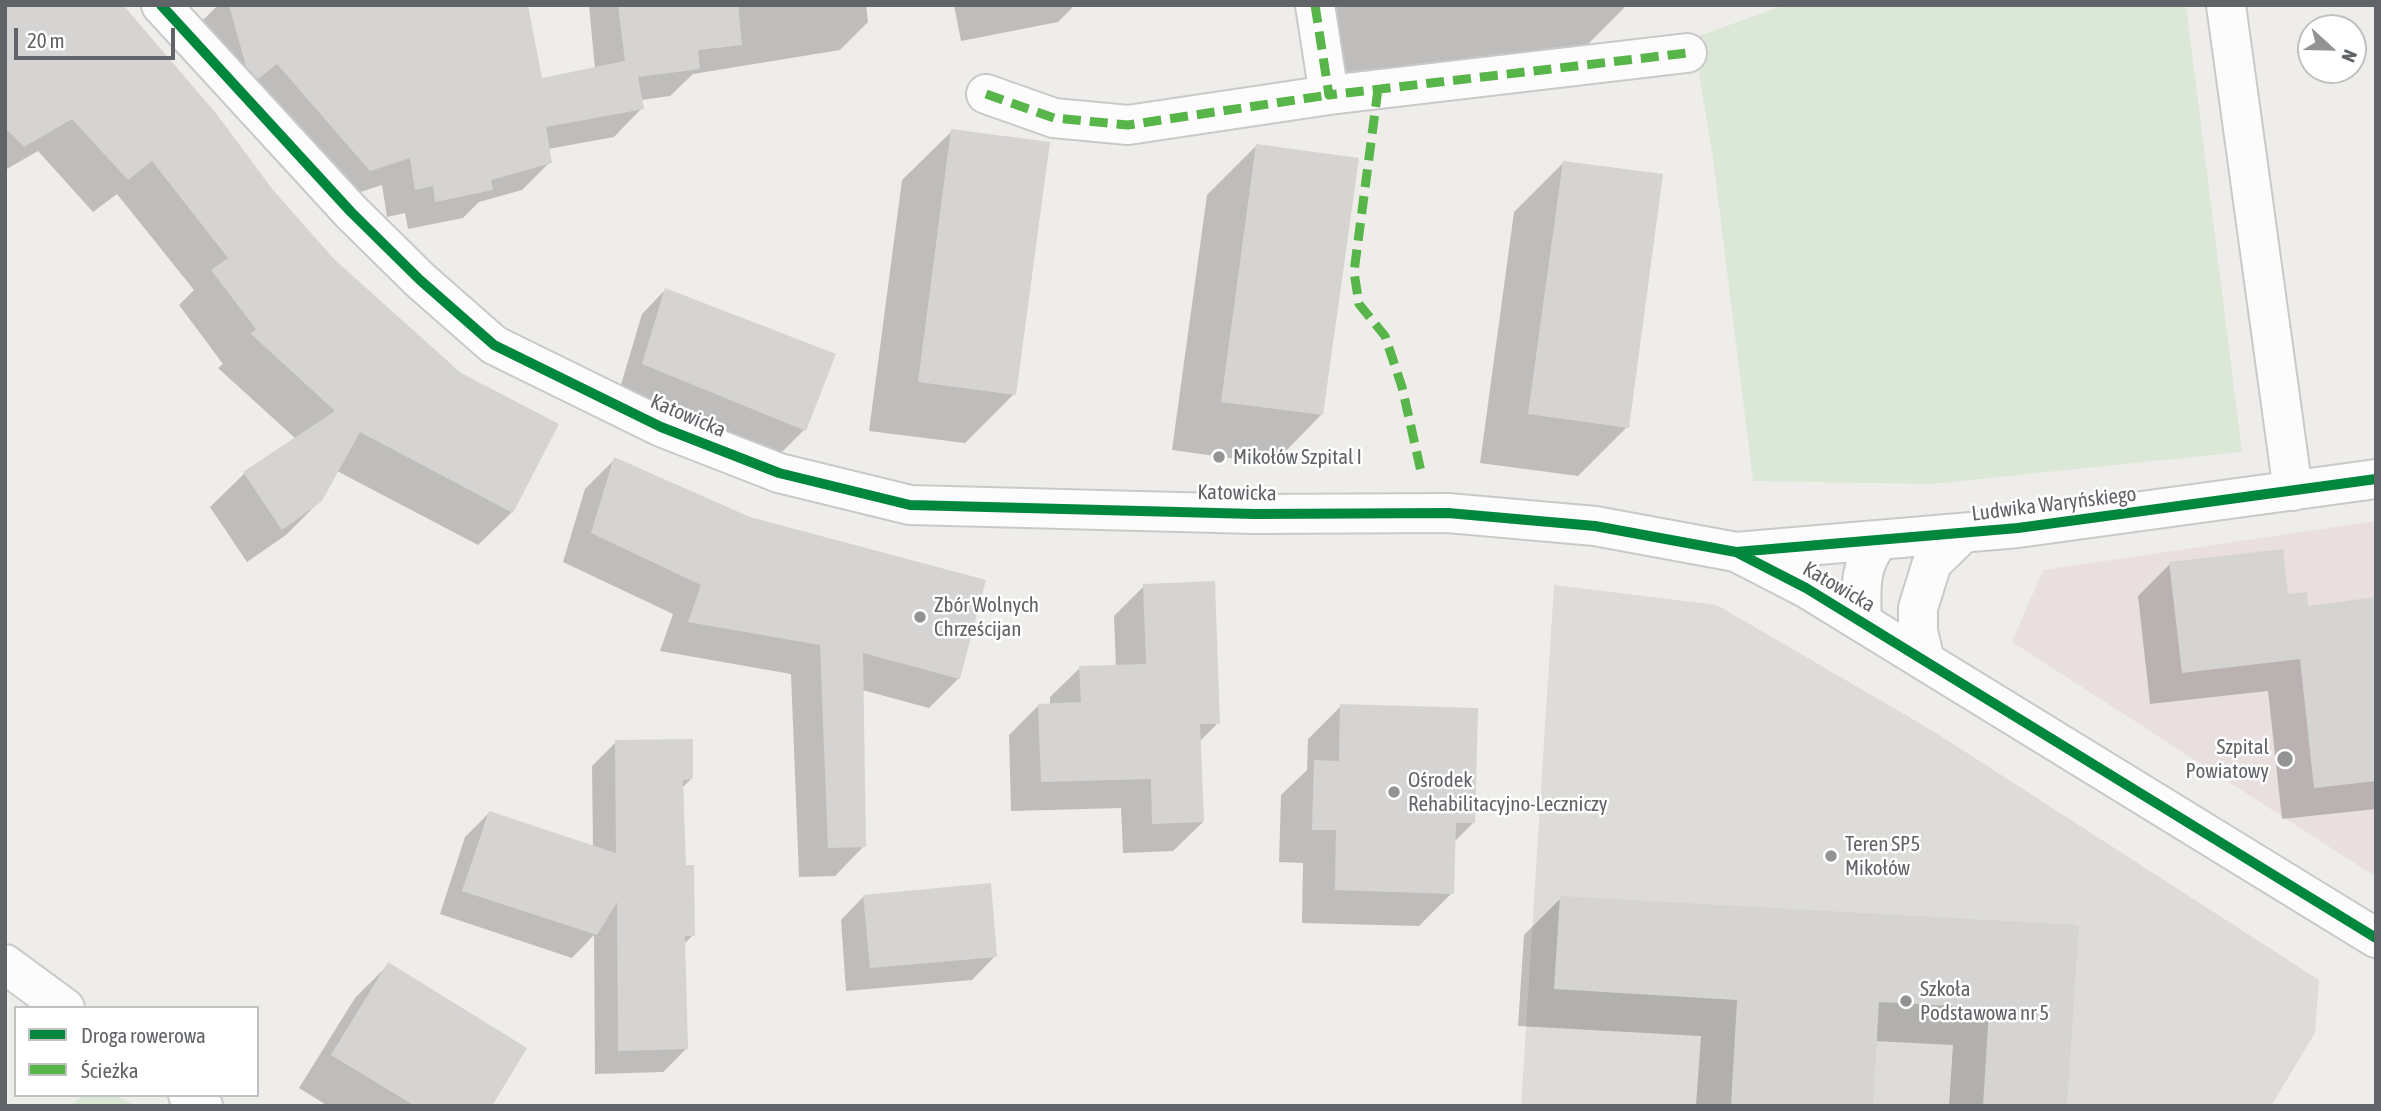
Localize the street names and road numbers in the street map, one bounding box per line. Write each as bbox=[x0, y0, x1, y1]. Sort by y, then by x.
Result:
street label: Katowicka bbox=[647, 389, 729, 443]
street label: Katowicka bbox=[1197, 480, 1277, 506]
street label: Ludwika Waryńskiego bbox=[1970, 481, 2138, 527]
street label: Katowicka bbox=[1798, 556, 1880, 618]

